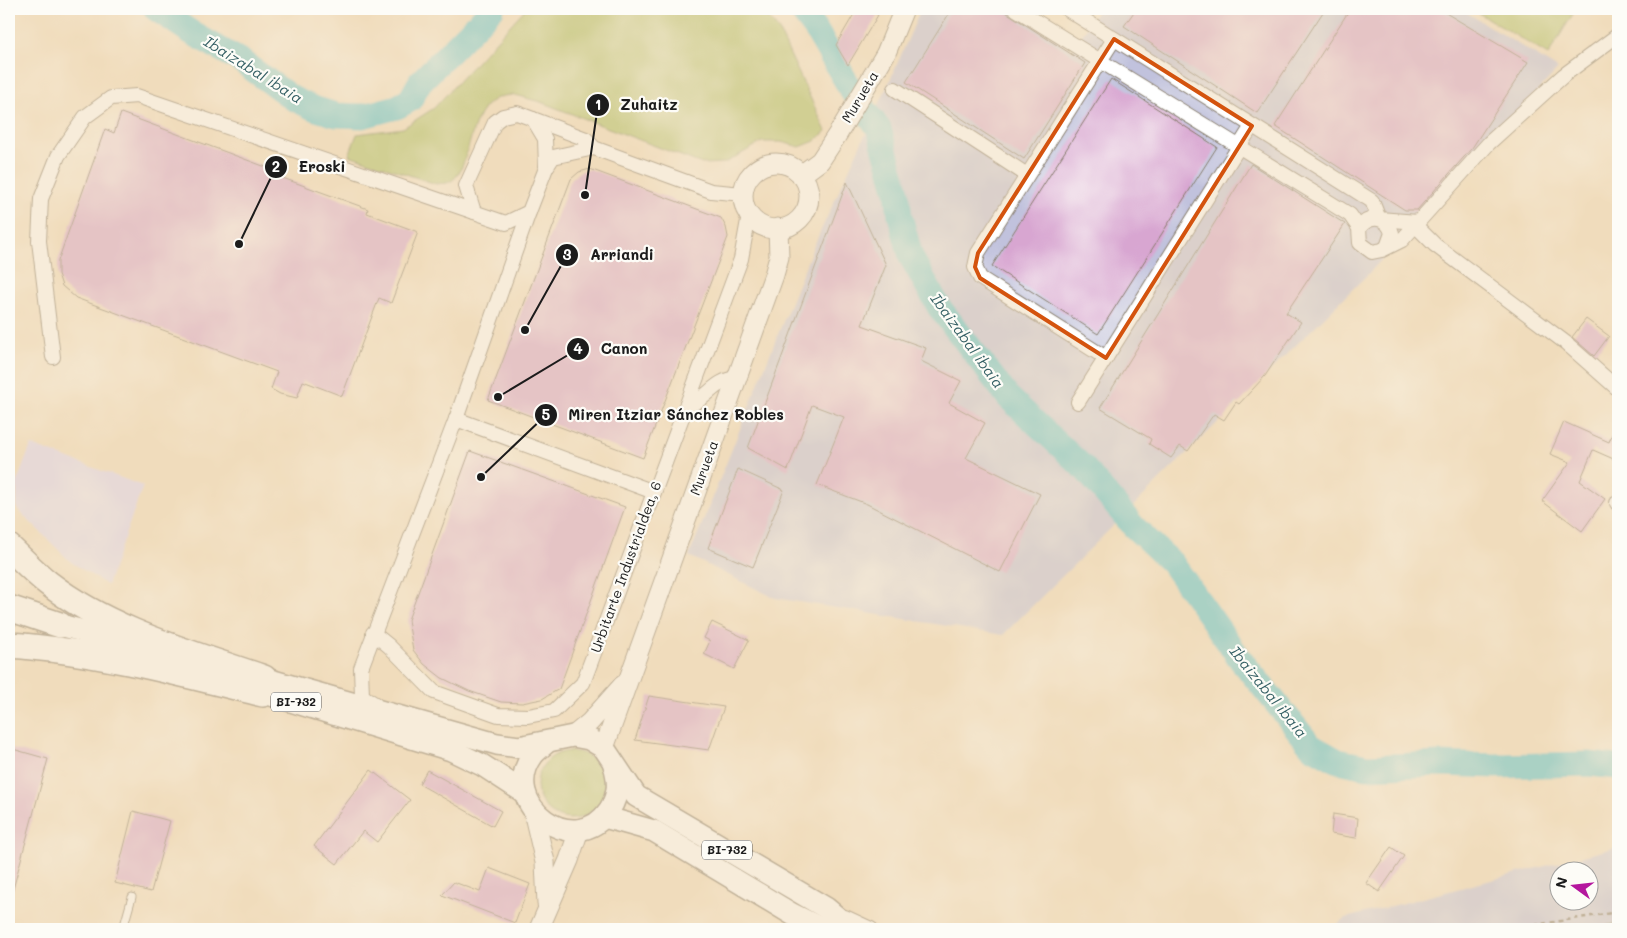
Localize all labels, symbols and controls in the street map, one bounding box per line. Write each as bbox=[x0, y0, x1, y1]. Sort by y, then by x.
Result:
water label: Ibaizabal ibaia bbox=[200, 31, 307, 107]
street label: Murueta bbox=[837, 67, 882, 126]
callout: Zuhaitz bbox=[585, 90, 688, 120]
text: 1 bbox=[595, 94, 601, 114]
text: Zuhaitz bbox=[620, 94, 678, 114]
callout: Eroski bbox=[263, 152, 355, 182]
text: 2 bbox=[272, 156, 280, 176]
text: Eroski bbox=[298, 156, 346, 176]
callout: Arriandi bbox=[555, 240, 663, 270]
text: 3 bbox=[562, 244, 572, 264]
text: Arriandi bbox=[590, 244, 654, 264]
water label: Ibaizabal ibaia bbox=[927, 289, 1009, 392]
callout: Canon bbox=[566, 334, 658, 364]
text: 4 bbox=[573, 338, 583, 358]
text: Canon bbox=[601, 338, 647, 358]
callout: Miren Itziar Sánchez Robles bbox=[534, 400, 794, 430]
text: 5 bbox=[542, 404, 551, 424]
text: Miren Itziar Sánchez Robles bbox=[568, 404, 784, 424]
street label: Murueta bbox=[685, 438, 722, 498]
street label: Urbitarte Industrialdea, 6 bbox=[586, 478, 665, 655]
water label: Ibaizabal ibaia bbox=[1226, 641, 1312, 741]
road number: BI-732 bbox=[271, 692, 321, 712]
road number: BI-732 bbox=[702, 840, 752, 860]
north arrow bbox=[1550, 860, 1600, 910]
text: N bbox=[1550, 875, 1572, 890]

